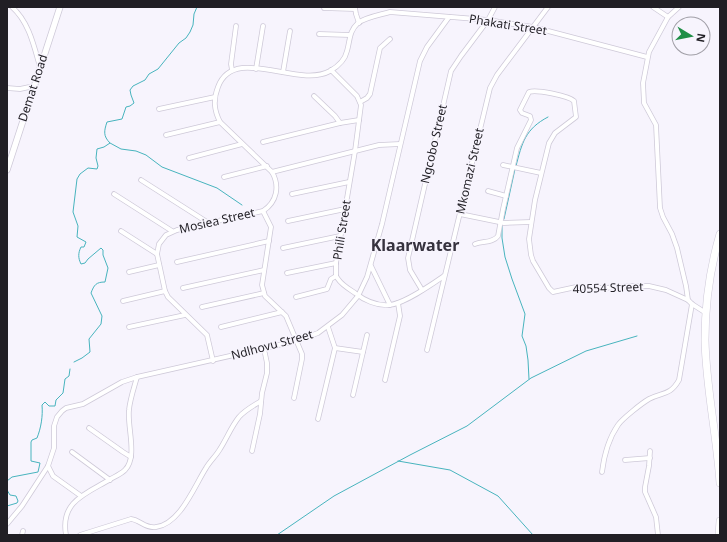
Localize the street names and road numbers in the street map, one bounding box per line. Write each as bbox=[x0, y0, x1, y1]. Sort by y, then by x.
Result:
street label: Phakati Street bbox=[468, 10, 549, 39]
street label: Demat Road bbox=[14, 52, 51, 124]
street label: Ngcobo Street bbox=[416, 102, 451, 185]
street label: Mkomazi Street bbox=[451, 126, 488, 216]
street label: Phili Street bbox=[328, 198, 355, 261]
street label: Mosiea Street bbox=[177, 203, 257, 237]
street label: 40554 Street bbox=[572, 278, 644, 297]
street label: Ndlhovu Street bbox=[229, 325, 315, 364]

